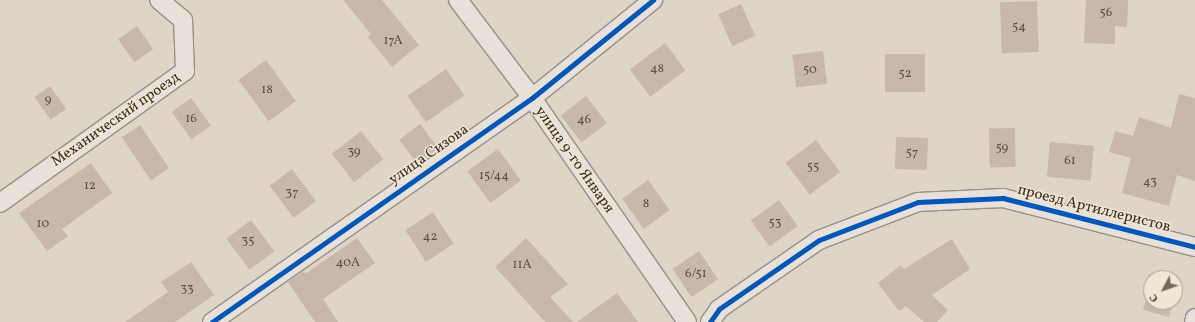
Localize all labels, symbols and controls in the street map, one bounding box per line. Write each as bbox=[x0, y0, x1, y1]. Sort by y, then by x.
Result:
house number: 56 bbox=[1100, 5, 1112, 21]
house number: 54 bbox=[1012, 19, 1026, 35]
house number: 17А bbox=[383, 33, 403, 49]
house number: 48 bbox=[650, 61, 664, 77]
house number: 50 bbox=[803, 62, 817, 78]
house number: 52 bbox=[898, 66, 912, 82]
street label: Механический проезд bbox=[48, 69, 184, 171]
house number: 18 bbox=[261, 82, 273, 98]
house number: 9 bbox=[45, 92, 51, 108]
street label: улица 9-го Января bbox=[530, 103, 618, 217]
house number: 16 bbox=[185, 111, 197, 127]
house number: 46 bbox=[577, 112, 591, 128]
street label: улица Сизова bbox=[386, 121, 472, 189]
house number: 59 bbox=[996, 140, 1008, 156]
house number: 39 bbox=[347, 144, 361, 160]
house number: 57 bbox=[906, 145, 918, 161]
house number: 61 bbox=[1064, 153, 1076, 169]
house number: 55 bbox=[807, 159, 819, 175]
house number: 15/44 bbox=[479, 168, 509, 184]
house number: 43 bbox=[1143, 174, 1157, 190]
house number: 12 bbox=[84, 178, 96, 194]
street label: проезд Артиллеристов bbox=[1016, 181, 1172, 237]
house number: 37 bbox=[286, 185, 298, 201]
house number: 8 bbox=[643, 196, 649, 212]
house number: 53 bbox=[769, 215, 781, 231]
house number: 10 bbox=[37, 216, 49, 232]
house number: 42 bbox=[423, 229, 437, 245]
house number: 35 bbox=[242, 233, 254, 249]
house number: 40А bbox=[336, 255, 360, 271]
house number: 11А bbox=[512, 257, 532, 273]
house number: 6/51 bbox=[685, 266, 707, 282]
north arrow bbox=[1143, 270, 1183, 310]
house number: 33 bbox=[180, 281, 194, 297]
text: С bbox=[1146, 290, 1162, 305]

